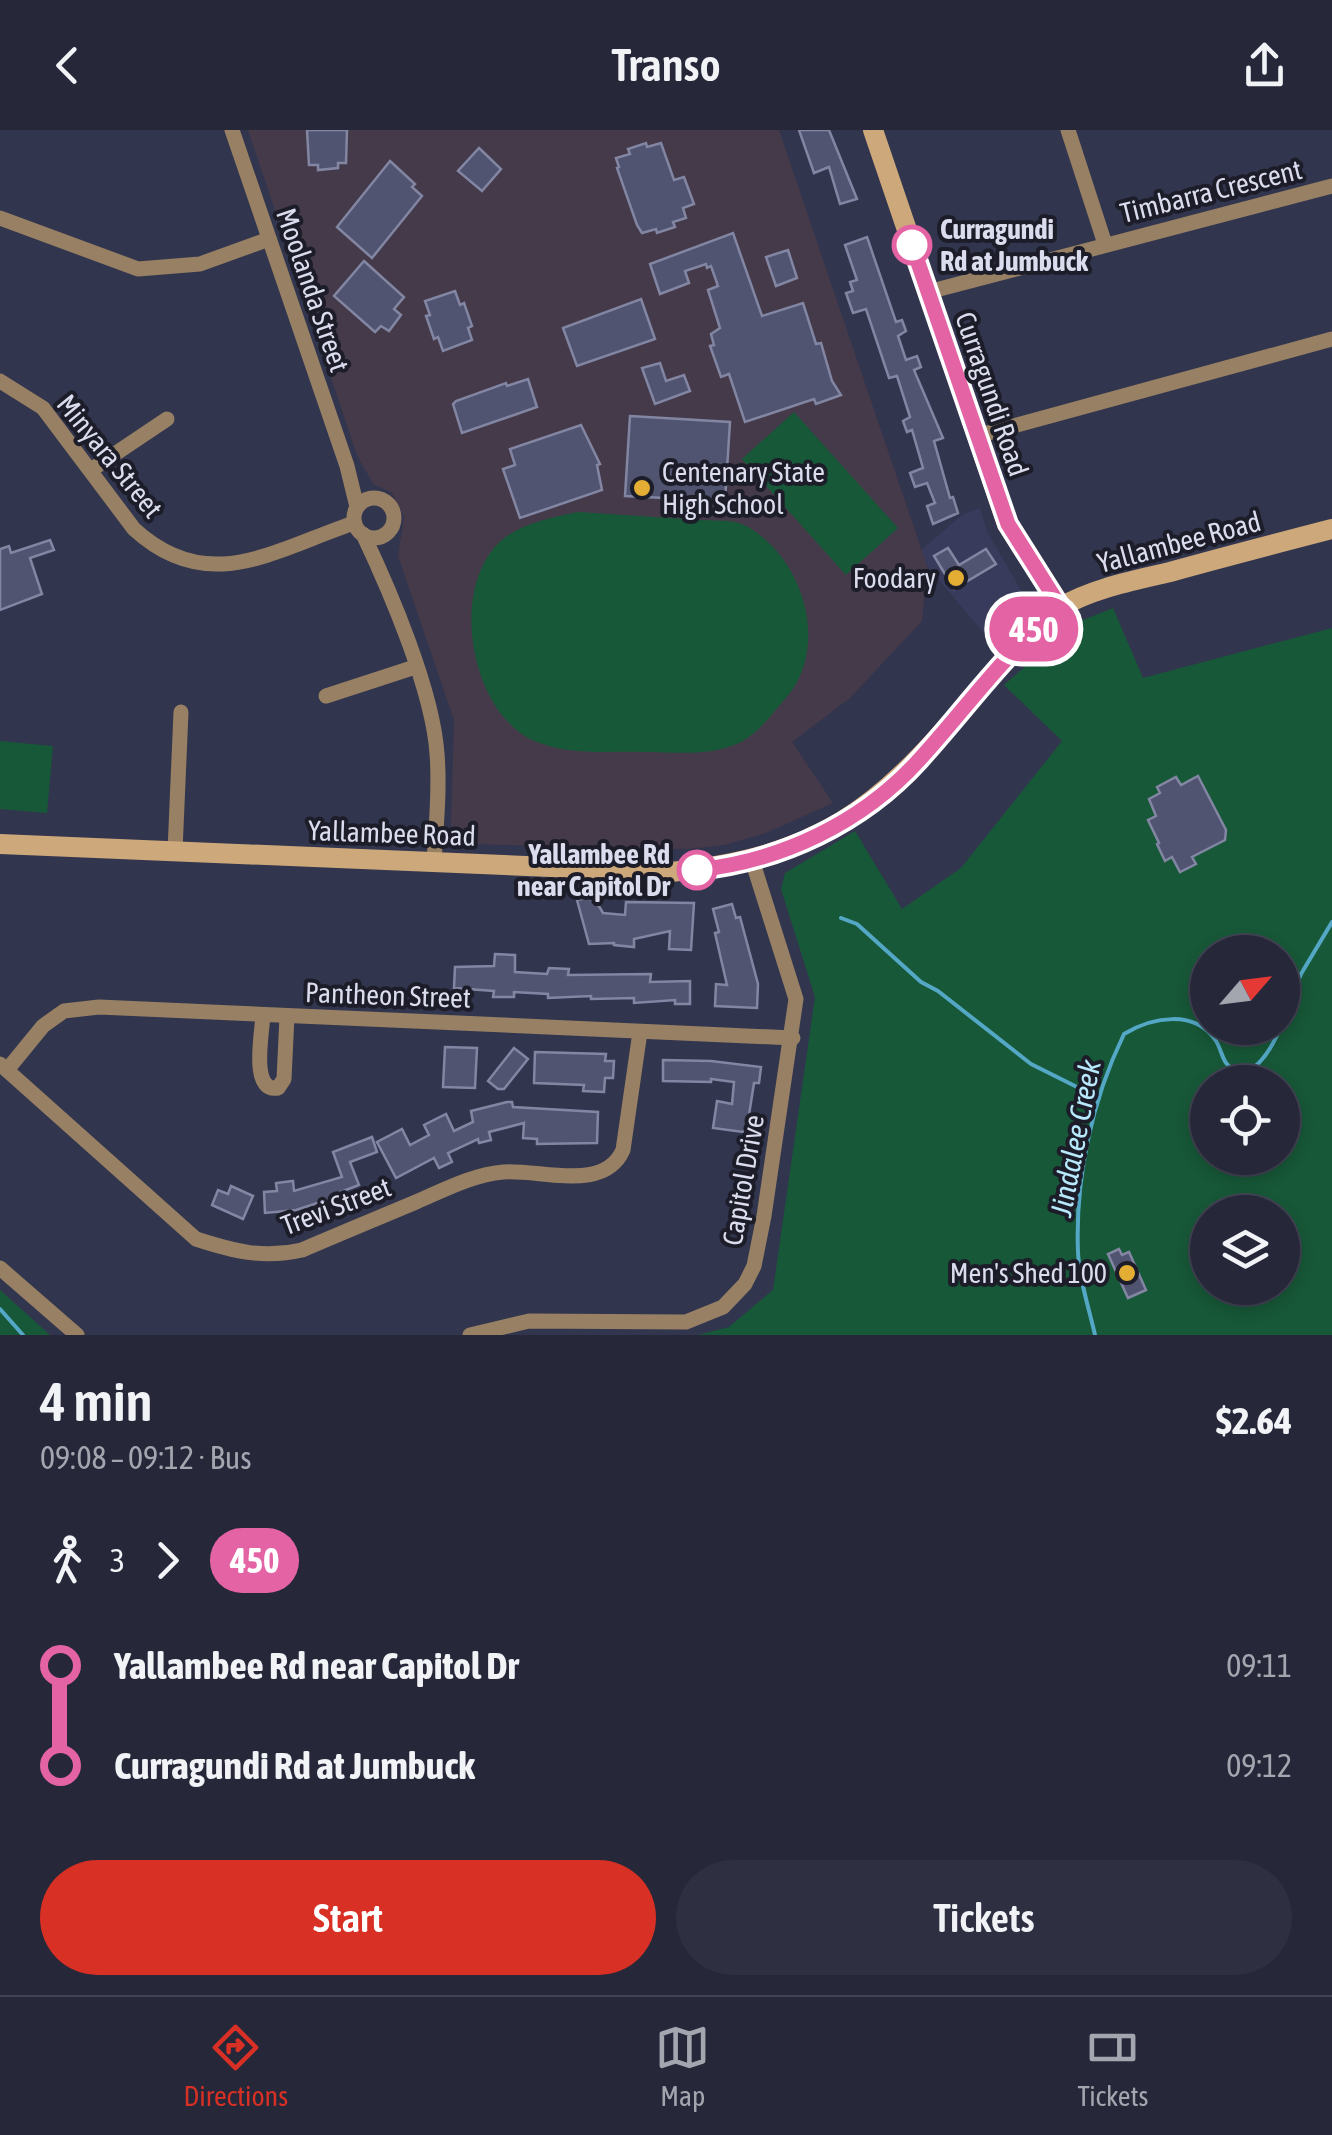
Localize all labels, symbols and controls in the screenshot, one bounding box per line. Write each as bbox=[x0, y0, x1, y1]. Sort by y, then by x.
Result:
icon: back bbox=[40, 38, 95, 93]
icon: share bbox=[1237, 38, 1292, 93]
text: Transo bbox=[611, 39, 721, 91]
street label: Timbarra Crescent bbox=[1117, 153, 1305, 229]
street label: Moolanda Street bbox=[270, 204, 356, 376]
place label: Curragundi Rd at Jumbuck bbox=[940, 213, 1089, 277]
marker: Curragundi Rd at Jumbuck bbox=[893, 226, 931, 264]
street label: Curragundi Road bbox=[949, 308, 1035, 480]
street label: Minyara Street bbox=[51, 388, 169, 524]
place label: Centenary State High School bbox=[662, 456, 825, 520]
marker: Centenary State High School bbox=[631, 477, 653, 499]
street label: Yallambee Road bbox=[1094, 505, 1264, 579]
place label: Foodary bbox=[853, 562, 936, 594]
marker: Foodary bbox=[945, 567, 967, 589]
line badge: 450 bbox=[976, 596, 1092, 662]
text: 450 bbox=[1009, 609, 1059, 649]
street label: Yallambee Road bbox=[308, 814, 476, 852]
place label: Yallambee Rd near Capitol Dr bbox=[517, 838, 671, 902]
marker: Yallambee Rd near Capitol Dr bbox=[678, 851, 716, 889]
north arrow bbox=[1190, 935, 1300, 1045]
map controls bbox=[1190, 935, 1300, 1305]
street label: Pantheon Street bbox=[304, 976, 472, 1014]
water label: Jindalee Creek bbox=[1043, 1056, 1107, 1220]
button: locate bbox=[1190, 1065, 1300, 1175]
street label: Capitol Drive bbox=[716, 1112, 770, 1248]
street label: Trevi Street bbox=[277, 1171, 395, 1241]
button: layers bbox=[1190, 1195, 1300, 1305]
place label: Men's Shed 100 bbox=[950, 1257, 1107, 1289]
marker: Men's Shed 100 bbox=[1116, 1262, 1138, 1284]
text: 4 min bbox=[40, 1370, 152, 1433]
text: $2.64 bbox=[1216, 1399, 1292, 1442]
text: 09:08 – 09:12 · Bus bbox=[40, 1439, 251, 1476]
icon: walk bbox=[40, 1533, 95, 1588]
icon: forward bbox=[140, 1533, 195, 1588]
text: 450 bbox=[230, 1540, 279, 1580]
text: 3 bbox=[110, 1542, 125, 1579]
text: Yallambee Rd near Capitol Dr bbox=[114, 1644, 519, 1687]
text: 09:11 bbox=[1226, 1647, 1292, 1684]
text: Curragundi Rd at Jumbuck bbox=[114, 1744, 475, 1787]
text: 09:12 bbox=[1226, 1747, 1292, 1784]
button: Start bbox=[40, 1860, 656, 1975]
button: Tickets bbox=[676, 1860, 1292, 1975]
tab: Directions bbox=[184, 2020, 288, 2112]
tab: Map bbox=[655, 2020, 710, 2112]
tab: Tickets bbox=[1077, 2020, 1148, 2112]

